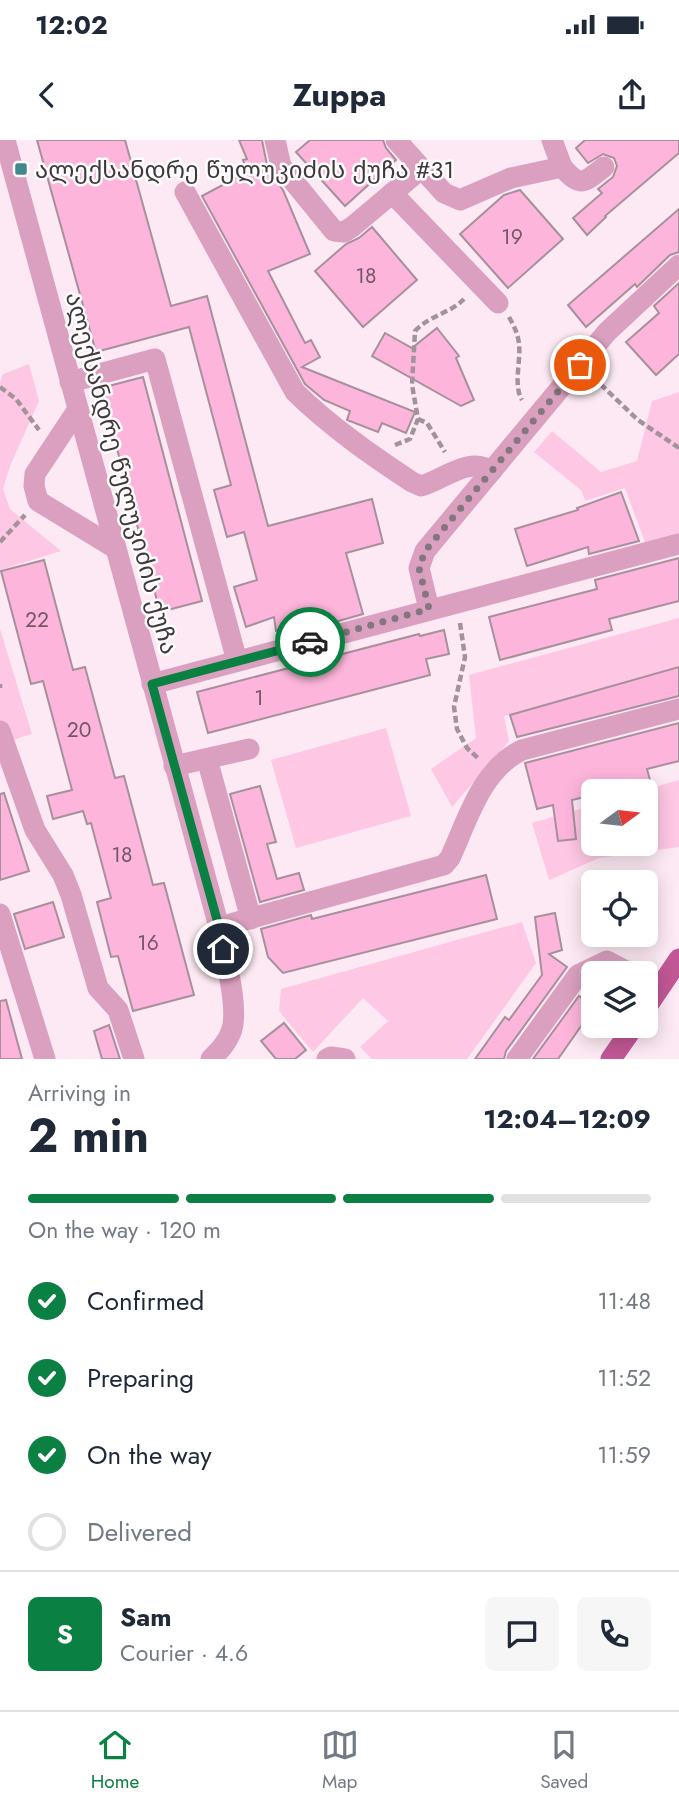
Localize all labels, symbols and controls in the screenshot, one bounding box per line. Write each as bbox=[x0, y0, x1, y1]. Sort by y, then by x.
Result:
text: 12:02 bbox=[35, 6, 108, 44]
text: Zuppa bbox=[292, 72, 387, 118]
icon: back bbox=[28, 76, 66, 114]
icon: share bbox=[613, 76, 651, 114]
place label: ალექსანდრე წულუკიძის ქუჩა #31 bbox=[35, 152, 454, 187]
marker: ალექსანდრე წულუკიძის ქუჩა #31 bbox=[13, 161, 29, 177]
house number: 19 bbox=[501, 222, 523, 252]
house number: 18 bbox=[356, 261, 376, 291]
street label: ალექსანდრე წულუკიძის ქუჩა bbox=[57, 288, 187, 658]
pin bbox=[550, 335, 610, 395]
icon: bag bbox=[561, 346, 599, 384]
house number: 22 bbox=[25, 605, 49, 635]
courier bbox=[275, 607, 345, 677]
icon: car bbox=[291, 623, 329, 661]
house number: 1 bbox=[254, 683, 264, 713]
house number: 20 bbox=[67, 715, 91, 745]
north arrow bbox=[581, 779, 658, 856]
map controls bbox=[581, 779, 658, 1038]
house number: 18 bbox=[112, 840, 132, 870]
button: locate bbox=[581, 870, 658, 947]
pin bbox=[193, 919, 253, 979]
house number: 16 bbox=[137, 928, 159, 958]
icon: home bbox=[204, 930, 242, 968]
button: layers bbox=[581, 961, 658, 1038]
text: Arriving in bbox=[28, 1076, 131, 1110]
text: 12:04–12:09 bbox=[483, 1100, 651, 1138]
text: 2 min bbox=[28, 1103, 149, 1169]
text: On the way · 120 m bbox=[28, 1213, 221, 1247]
icon: check bbox=[28, 1282, 66, 1320]
text: Confirmed bbox=[87, 1282, 204, 1320]
text: 11:48 bbox=[597, 1284, 651, 1318]
icon: check bbox=[28, 1359, 66, 1397]
text: Preparing bbox=[87, 1359, 194, 1397]
text: 11:52 bbox=[597, 1361, 651, 1395]
icon: check bbox=[28, 1436, 66, 1474]
text: On the way bbox=[87, 1436, 212, 1474]
text: 11:59 bbox=[597, 1438, 651, 1472]
text: Delivered bbox=[87, 1513, 192, 1551]
button: chat bbox=[485, 1597, 559, 1671]
button: phone bbox=[577, 1597, 651, 1671]
text: Sam bbox=[120, 1598, 172, 1636]
text: S bbox=[57, 1615, 73, 1653]
text: Courier · 4.6 bbox=[120, 1636, 248, 1670]
tab: Home bbox=[91, 1726, 139, 1795]
tab: Map bbox=[321, 1726, 359, 1795]
tab: Saved bbox=[540, 1726, 588, 1795]

